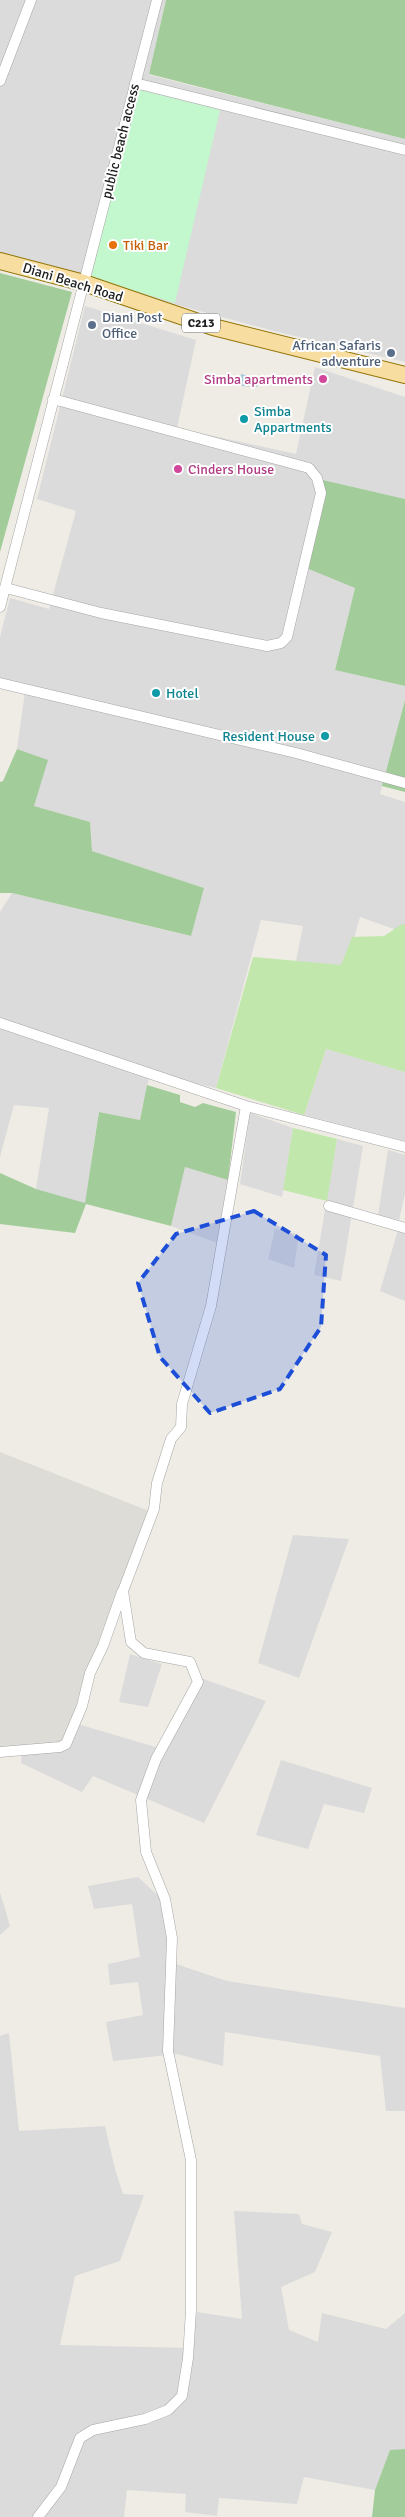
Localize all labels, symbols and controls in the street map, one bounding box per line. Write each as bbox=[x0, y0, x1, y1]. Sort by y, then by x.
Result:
street label: public beach access bbox=[98, 82, 143, 200]
place label: Tiki Bar bbox=[123, 237, 169, 254]
marker: Tiki Bar bbox=[107, 239, 119, 251]
street label: Diani Beach Road bbox=[21, 259, 125, 306]
place label: Diani Post Office bbox=[102, 309, 162, 342]
road number: C213 bbox=[182, 314, 220, 332]
marker: Diani Post Office bbox=[86, 319, 98, 331]
place label: African Safaris adventure bbox=[292, 337, 381, 370]
marker: African Safaris adventure bbox=[385, 347, 397, 359]
place label: Simba apartments bbox=[204, 371, 313, 388]
marker: Simba apartments bbox=[317, 373, 329, 385]
place label: Simba Appartments bbox=[254, 403, 332, 436]
marker: Simba Appartments bbox=[238, 413, 250, 425]
place label: Cinders House bbox=[188, 461, 274, 478]
marker: Cinders House bbox=[172, 463, 184, 475]
place label: Hotel bbox=[166, 685, 198, 702]
marker: Hotel bbox=[150, 687, 162, 699]
place label: Resident House bbox=[222, 728, 315, 745]
marker: Resident House bbox=[319, 730, 331, 742]

